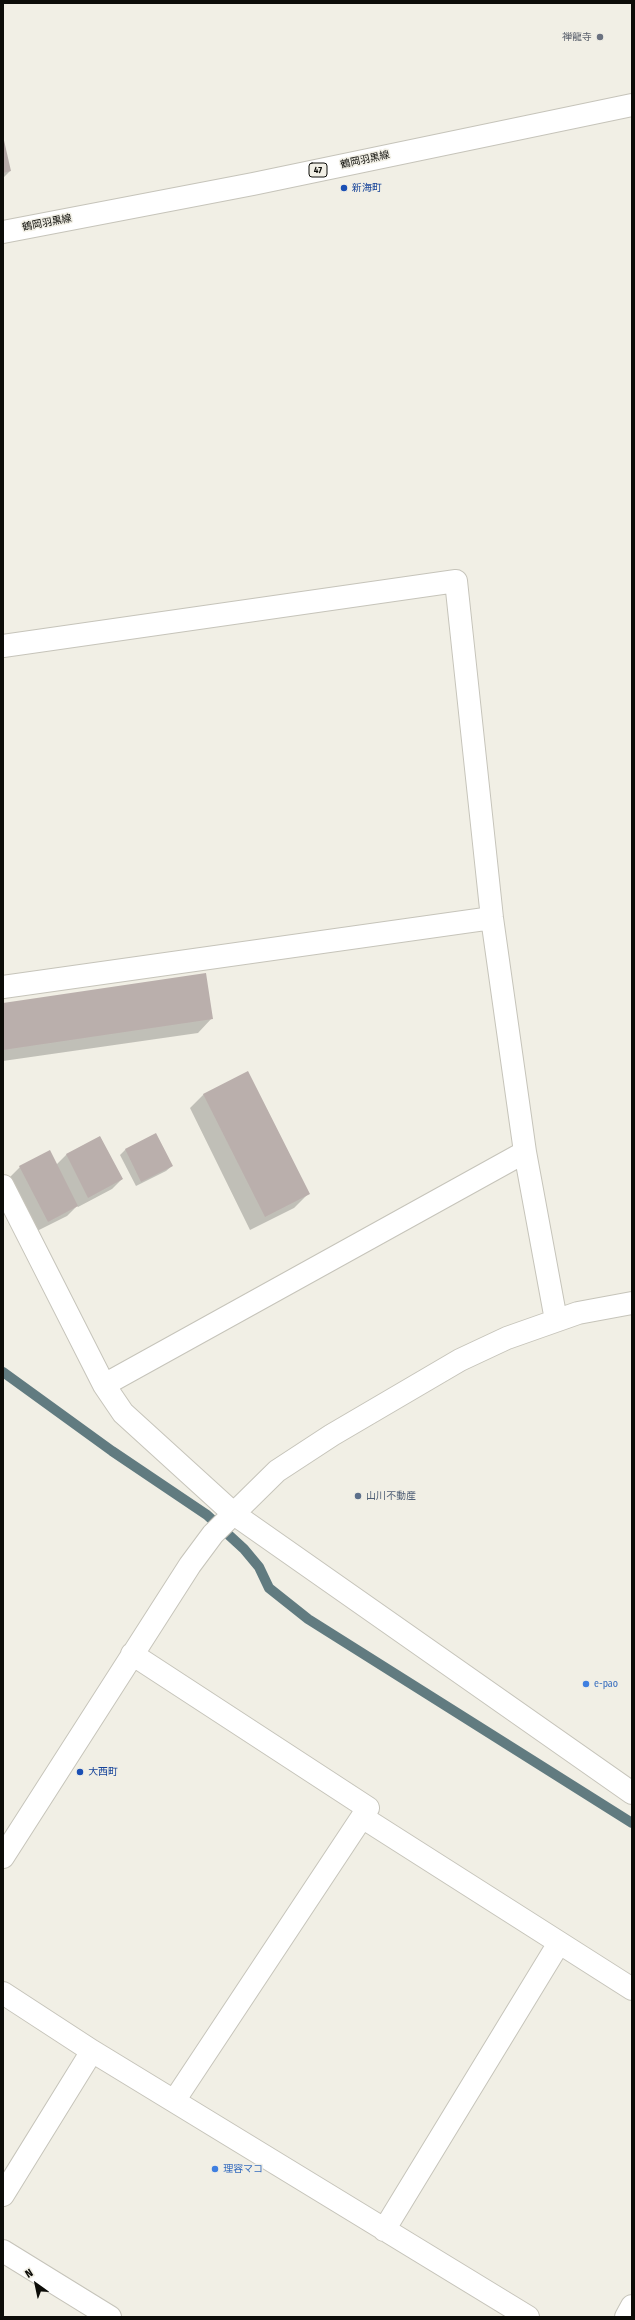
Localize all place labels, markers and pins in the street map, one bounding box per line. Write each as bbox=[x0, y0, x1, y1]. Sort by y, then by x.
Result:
place label: 禅龍寺 bbox=[562, 31, 592, 43]
marker: 禅龍寺 bbox=[595, 32, 605, 42]
place label: 新海町 bbox=[352, 182, 382, 194]
marker: 新海町 bbox=[339, 183, 349, 193]
place label: 山川不動産 bbox=[366, 1490, 416, 1502]
marker: 山川不動産 bbox=[353, 1491, 363, 1501]
place label: e-pao bbox=[594, 1678, 618, 1690]
marker: e-pao bbox=[581, 1679, 591, 1689]
place label: 大西町 bbox=[88, 1766, 118, 1778]
marker: 大西町 bbox=[75, 1767, 85, 1777]
place label: 理容マコ bbox=[223, 2163, 263, 2175]
marker: 理容マコ bbox=[210, 2164, 220, 2174]

